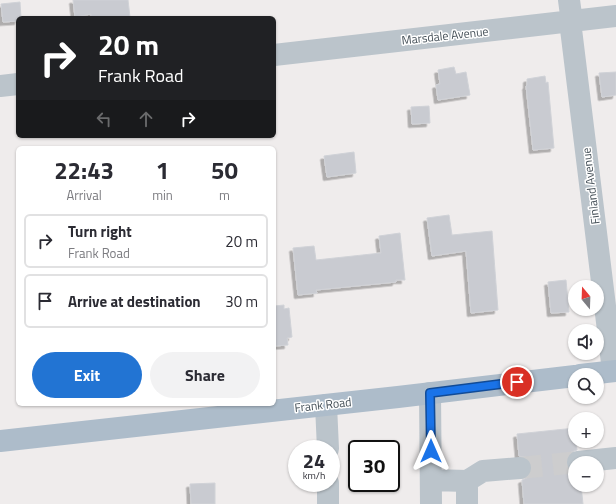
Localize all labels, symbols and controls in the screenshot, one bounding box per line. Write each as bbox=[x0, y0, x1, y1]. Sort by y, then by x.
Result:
street label: Marsdale Avenue bbox=[401, 21, 489, 50]
text: 20 m bbox=[98, 23, 159, 66]
icon: right bbox=[32, 32, 84, 84]
text: Frank Road bbox=[98, 62, 184, 89]
icon: left bbox=[93, 108, 115, 130]
icon: ahead bbox=[135, 108, 157, 130]
icon: right bbox=[177, 108, 199, 130]
street label: Finland Avenue bbox=[576, 147, 605, 226]
text: 22:43 bbox=[54, 152, 114, 188]
text: 1 bbox=[156, 152, 169, 188]
text: 50 bbox=[211, 152, 238, 188]
text: Arrival bbox=[66, 185, 102, 205]
text: min bbox=[152, 185, 173, 205]
text: m bbox=[219, 185, 230, 205]
text: Turn right bbox=[68, 220, 132, 243]
icon: right bbox=[34, 230, 56, 252]
text: 20 m bbox=[225, 230, 258, 253]
text: Frank Road bbox=[68, 243, 130, 263]
north arrow bbox=[568, 280, 604, 316]
map controls bbox=[568, 280, 604, 492]
icon: arrive bbox=[34, 290, 56, 312]
text: Arrive at destination bbox=[68, 290, 201, 313]
text: 30 m bbox=[225, 290, 258, 313]
button: sound bbox=[568, 324, 604, 360]
button: Exit bbox=[32, 352, 142, 398]
button: Share bbox=[150, 352, 260, 398]
pin bbox=[500, 365, 534, 399]
button: search bbox=[568, 368, 604, 404]
icon: arrive bbox=[506, 371, 528, 393]
street label: Frank Road bbox=[294, 392, 352, 417]
button: + bbox=[568, 412, 604, 448]
position arrow bbox=[410, 430, 452, 472]
speed limit sign: 30 bbox=[348, 440, 400, 492]
text: 24 bbox=[303, 445, 325, 476]
button: − bbox=[568, 456, 604, 492]
text: km/h bbox=[303, 468, 325, 483]

